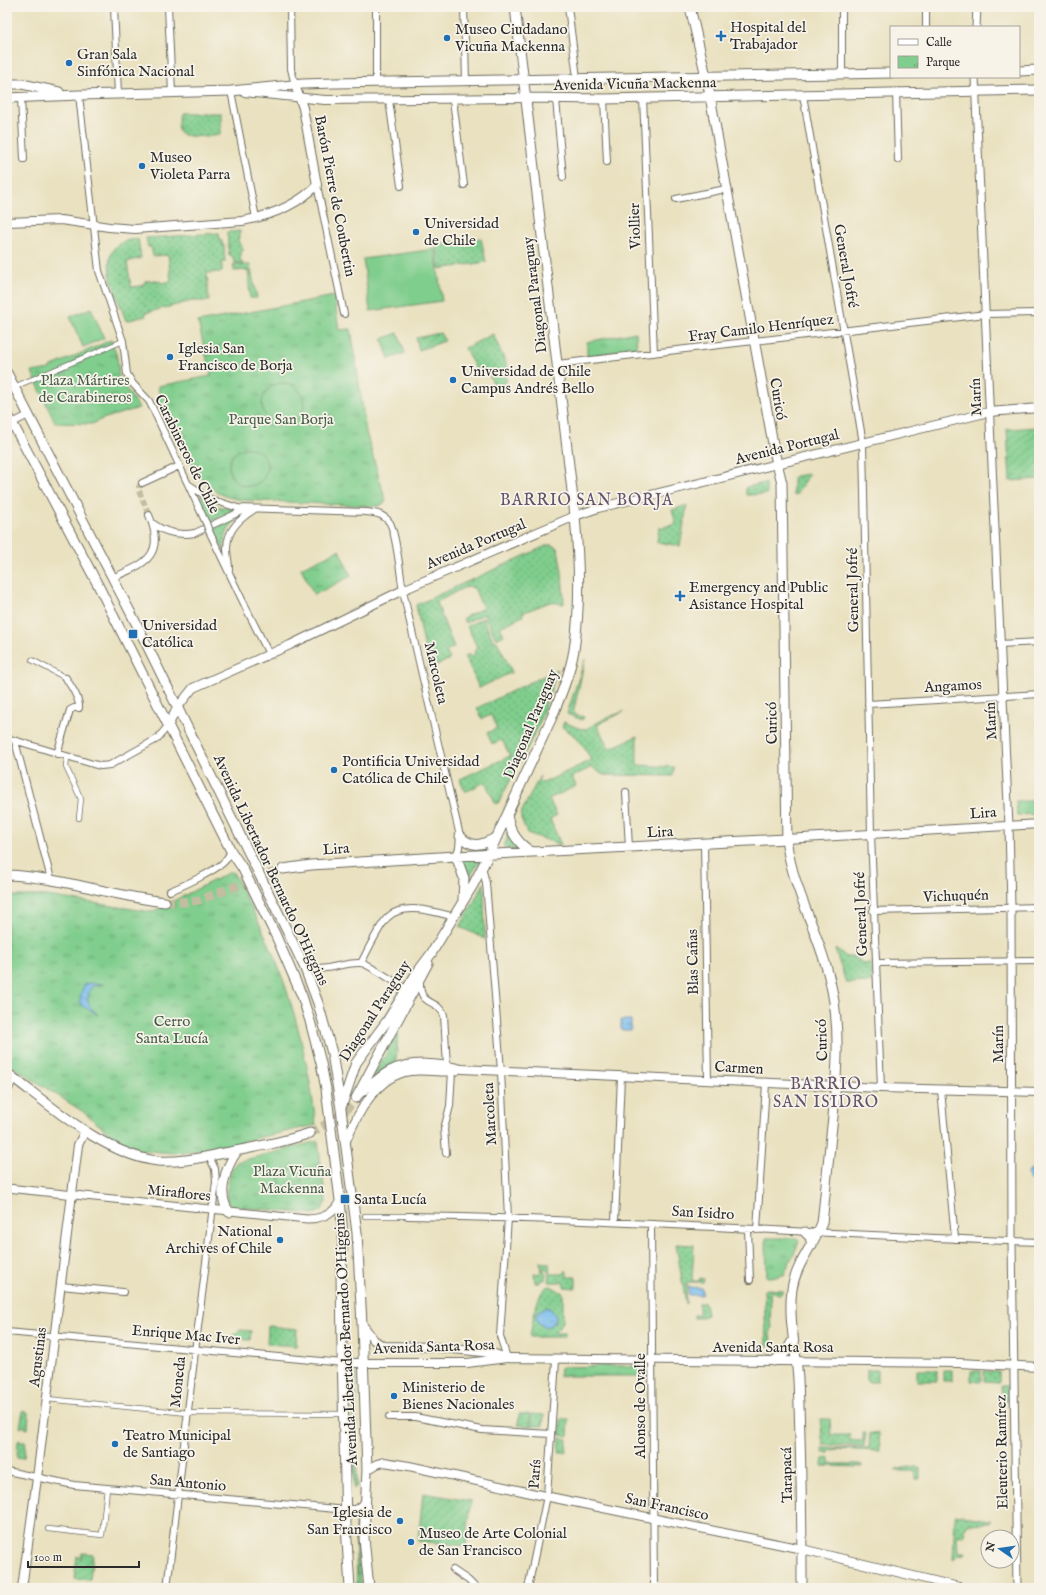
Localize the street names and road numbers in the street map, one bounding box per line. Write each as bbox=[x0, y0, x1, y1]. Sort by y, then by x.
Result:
street label: Avenida Vicuña Mackenna bbox=[552, 73, 717, 95]
street label: Barón Pierre de Coubertin bbox=[310, 114, 360, 278]
street label: Viollier bbox=[625, 202, 645, 250]
street label: General Jofré bbox=[829, 223, 863, 309]
street label: Diagonal Paraguay bbox=[518, 235, 552, 354]
street label: Fray Camilo Henríquez bbox=[687, 310, 835, 346]
street label: Curicó bbox=[765, 376, 791, 422]
street label: Marín bbox=[966, 378, 986, 416]
street label: Carabineros de Chile bbox=[150, 391, 224, 517]
street label: Avenida Portugal bbox=[732, 425, 842, 469]
street label: Avenida Portugal bbox=[422, 514, 530, 574]
street label: General Jofré bbox=[843, 547, 863, 632]
street label: Marcoleta bbox=[420, 640, 452, 706]
street label: Diagonal Paraguay bbox=[499, 666, 563, 782]
street label: Angamos bbox=[923, 675, 982, 697]
street label: Marín bbox=[981, 701, 1001, 741]
street label: Curicó bbox=[762, 702, 782, 744]
street label: Avenida Libertador Bernardo O'Higgins bbox=[208, 750, 333, 989]
street label: Lira bbox=[969, 803, 997, 823]
street label: Lira bbox=[646, 822, 674, 842]
street label: Lira bbox=[322, 839, 350, 859]
street label: General Jofré bbox=[850, 871, 872, 957]
street label: Vichuquén bbox=[922, 885, 989, 907]
street label: Blas Cañas bbox=[683, 929, 703, 995]
street label: Diagonal Paraguay bbox=[335, 956, 415, 1065]
street label: Curicó bbox=[812, 1018, 832, 1062]
street label: Marín bbox=[989, 1025, 1008, 1063]
street label: Carmen bbox=[714, 1057, 764, 1079]
street label: Marcoleta bbox=[479, 1081, 501, 1146]
street label: Miraflores bbox=[146, 1180, 212, 1206]
street label: San Isidro bbox=[671, 1202, 735, 1224]
street label: Avenida Libertador Bernardo O'Higgins bbox=[330, 1212, 362, 1467]
street label: Enrique Mac Iver bbox=[131, 1321, 241, 1349]
street label: Agustinas bbox=[25, 1326, 51, 1389]
street label: Avenida Santa Rosa bbox=[372, 1335, 495, 1359]
street label: Avenida Santa Rosa bbox=[711, 1338, 834, 1357]
street label: Alonso de Ovalle bbox=[631, 1353, 650, 1460]
street label: Moneda bbox=[166, 1355, 190, 1409]
street label: Eleuterio Ramírez bbox=[991, 1394, 1012, 1510]
street label: Tarapacá bbox=[777, 1446, 797, 1503]
street label: París bbox=[524, 1458, 546, 1490]
street label: San Antonio bbox=[149, 1470, 227, 1496]
street label: San Francisco bbox=[623, 1489, 711, 1525]

